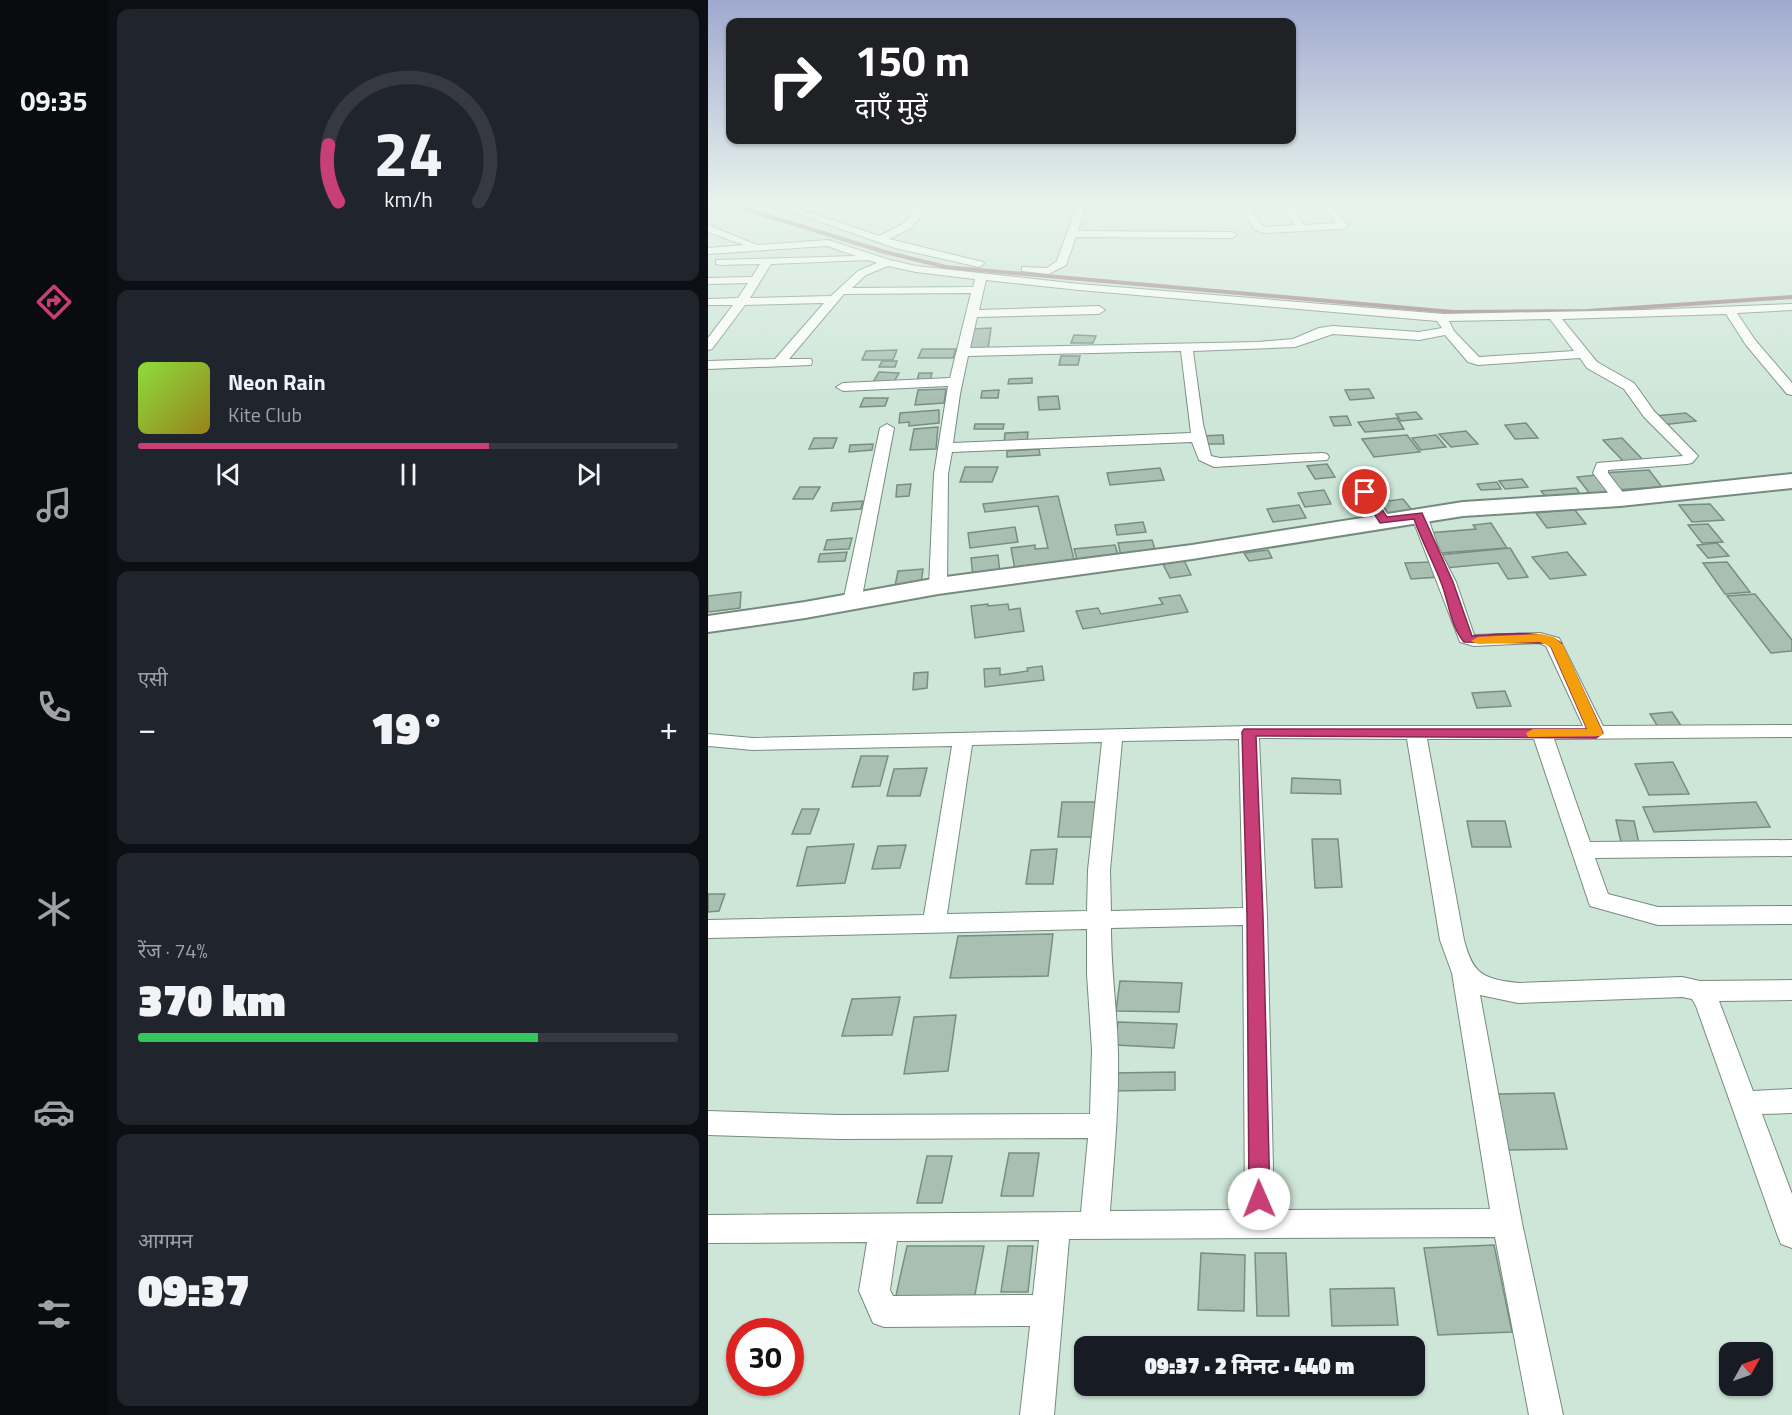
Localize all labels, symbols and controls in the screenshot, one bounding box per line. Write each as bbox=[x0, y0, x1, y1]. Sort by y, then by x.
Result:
text: 150 m bbox=[855, 28, 970, 92]
icon: right bbox=[756, 42, 834, 120]
text: 09:35 bbox=[20, 80, 88, 121]
text: दाएँ मुड़ें bbox=[855, 86, 928, 127]
text: 24 bbox=[373, 105, 443, 200]
text: km/h bbox=[384, 183, 432, 215]
icon: directions bbox=[33, 281, 75, 323]
text: Neon Rain bbox=[228, 365, 326, 399]
text: Kite Club bbox=[228, 399, 302, 430]
icon: previous bbox=[212, 458, 245, 491]
icon: pause bbox=[392, 458, 425, 491]
icon: next bbox=[572, 458, 605, 491]
pin bbox=[1339, 466, 1390, 517]
icon: arrive bbox=[1348, 475, 1381, 508]
icon: music bbox=[33, 484, 75, 526]
text: एसी bbox=[138, 663, 168, 694]
icon: phone bbox=[33, 686, 75, 728]
text: 19° bbox=[371, 693, 445, 761]
text: − bbox=[138, 703, 156, 753]
text: + bbox=[660, 703, 678, 753]
icon: climate bbox=[33, 888, 75, 930]
text: रेंज · 74% bbox=[138, 935, 208, 966]
text: 370 km bbox=[138, 965, 286, 1033]
icon: car bbox=[33, 1091, 75, 1133]
position arrow bbox=[1227, 1167, 1291, 1231]
text: आगमन bbox=[138, 1225, 193, 1256]
text: 09:37 bbox=[138, 1255, 250, 1323]
icon: filters bbox=[33, 1293, 75, 1335]
speed limit sign: 30 bbox=[726, 1318, 804, 1396]
north arrow bbox=[1719, 1342, 1773, 1396]
map controls bbox=[1719, 1342, 1773, 1396]
text: 09:37 · 2 मिनट · 440 m bbox=[1145, 1349, 1354, 1383]

